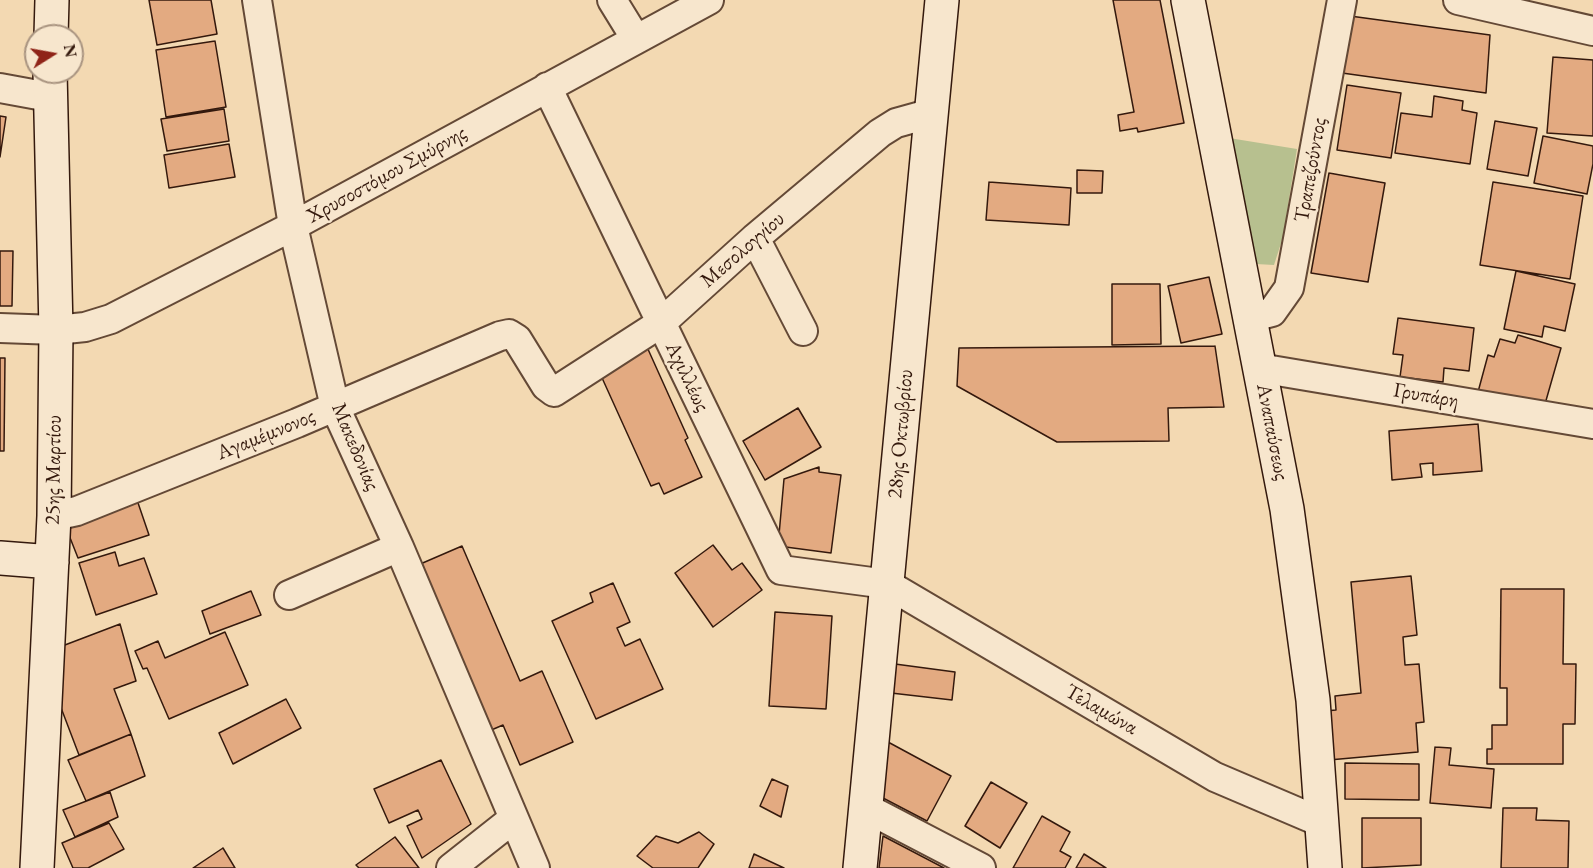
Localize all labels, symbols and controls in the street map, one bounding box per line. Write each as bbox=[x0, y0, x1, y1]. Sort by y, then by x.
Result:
north arrow bbox=[24, 24, 84, 84]
text: N bbox=[59, 42, 82, 59]
street label: Τραπεζούντος bbox=[1289, 116, 1333, 224]
street label: Χρυσοστόμου Σμύρνης bbox=[303, 121, 471, 229]
street label: Μεσολογγίου bbox=[696, 207, 790, 293]
street label: Αχιλλέως bbox=[659, 338, 715, 416]
street label: 28ης Οκτωβρίου bbox=[883, 368, 919, 500]
street label: Γρυπάρη bbox=[1391, 378, 1461, 414]
street label: Αναπαύσεως bbox=[1250, 381, 1294, 483]
street label: Μακεδονίας bbox=[325, 399, 385, 495]
street label: Αγαμέμνονος bbox=[213, 404, 319, 466]
street label: 25ης Μαρτίου bbox=[40, 415, 68, 525]
street label: Τελαμώνα bbox=[1060, 679, 1142, 741]

